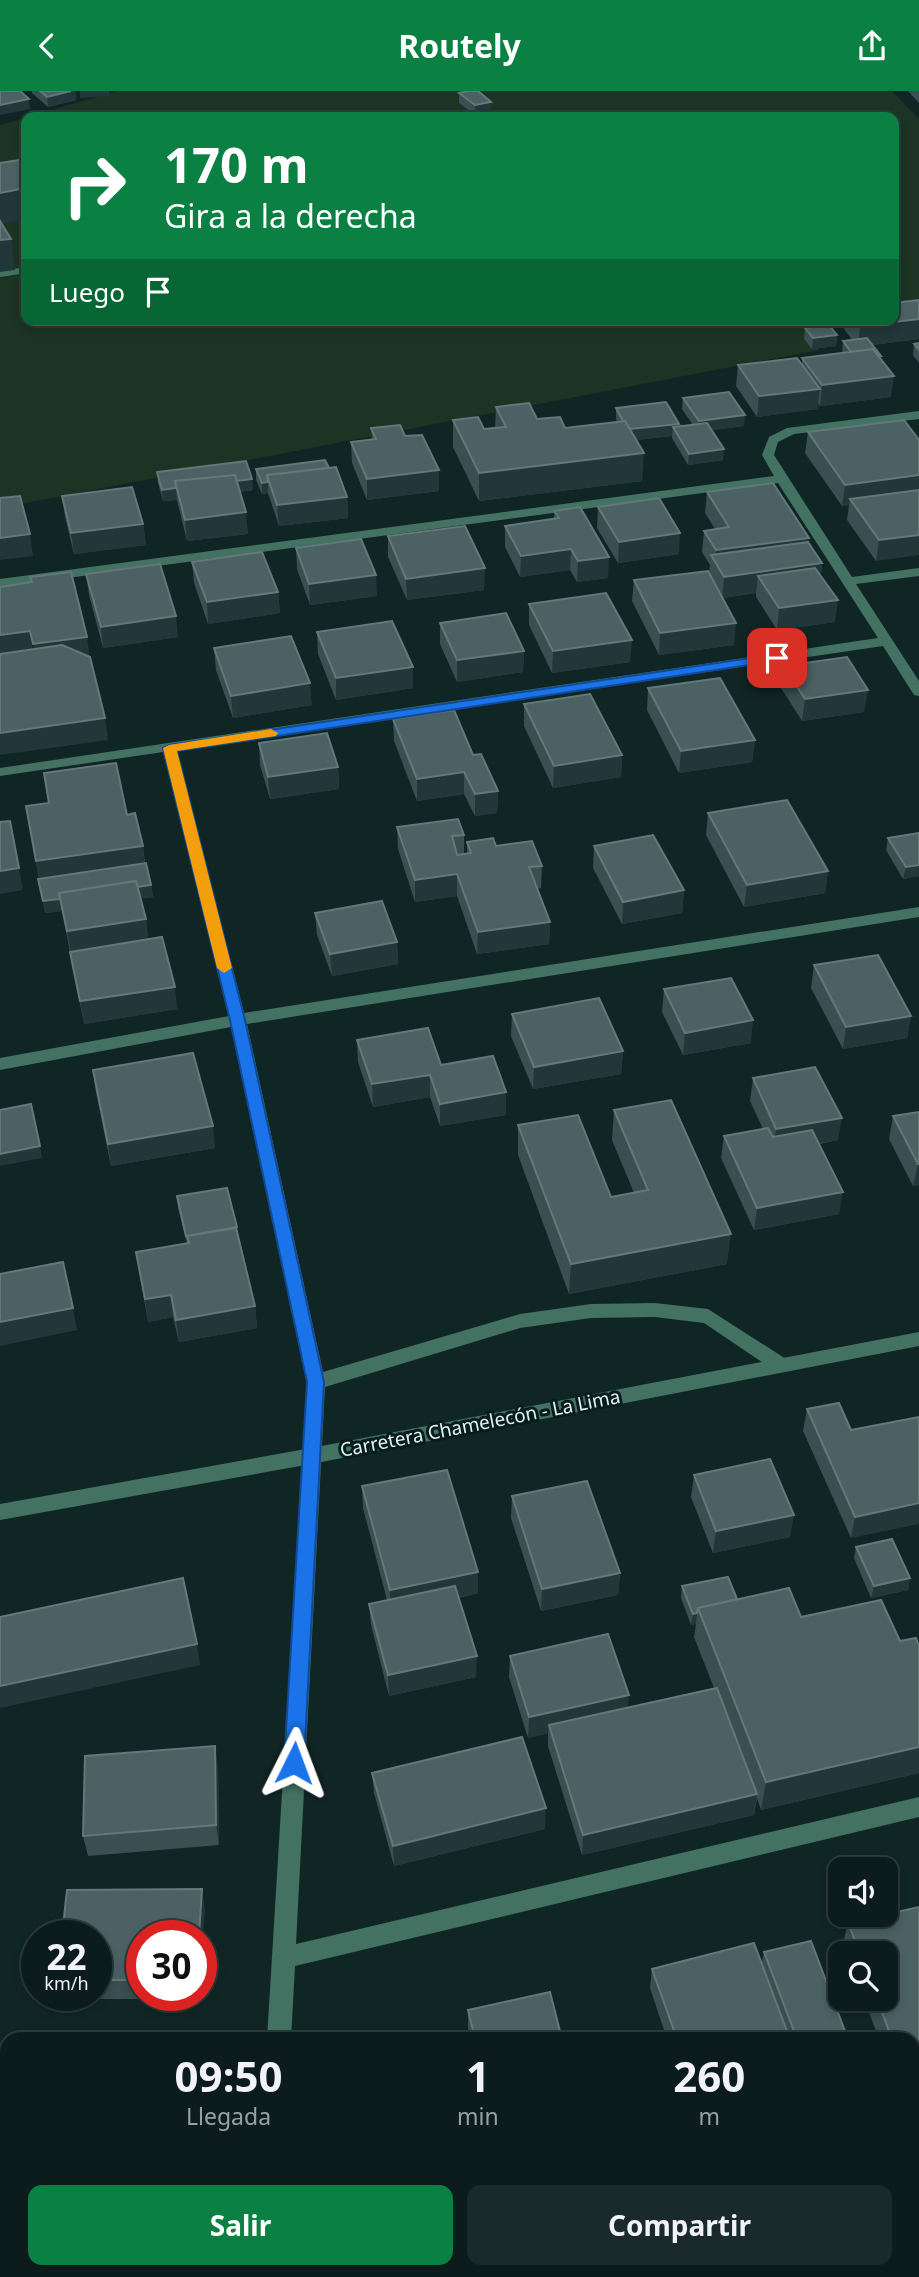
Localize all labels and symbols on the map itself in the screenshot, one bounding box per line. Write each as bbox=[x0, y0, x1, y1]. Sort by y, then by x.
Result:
pin bbox=[747, 628, 807, 688]
street label: Carretera Chamelecón - La Lima bbox=[338, 1383, 622, 1463]
position arrow bbox=[257, 1726, 331, 1800]
speed limit sign: 30 bbox=[126, 1920, 217, 2011]

